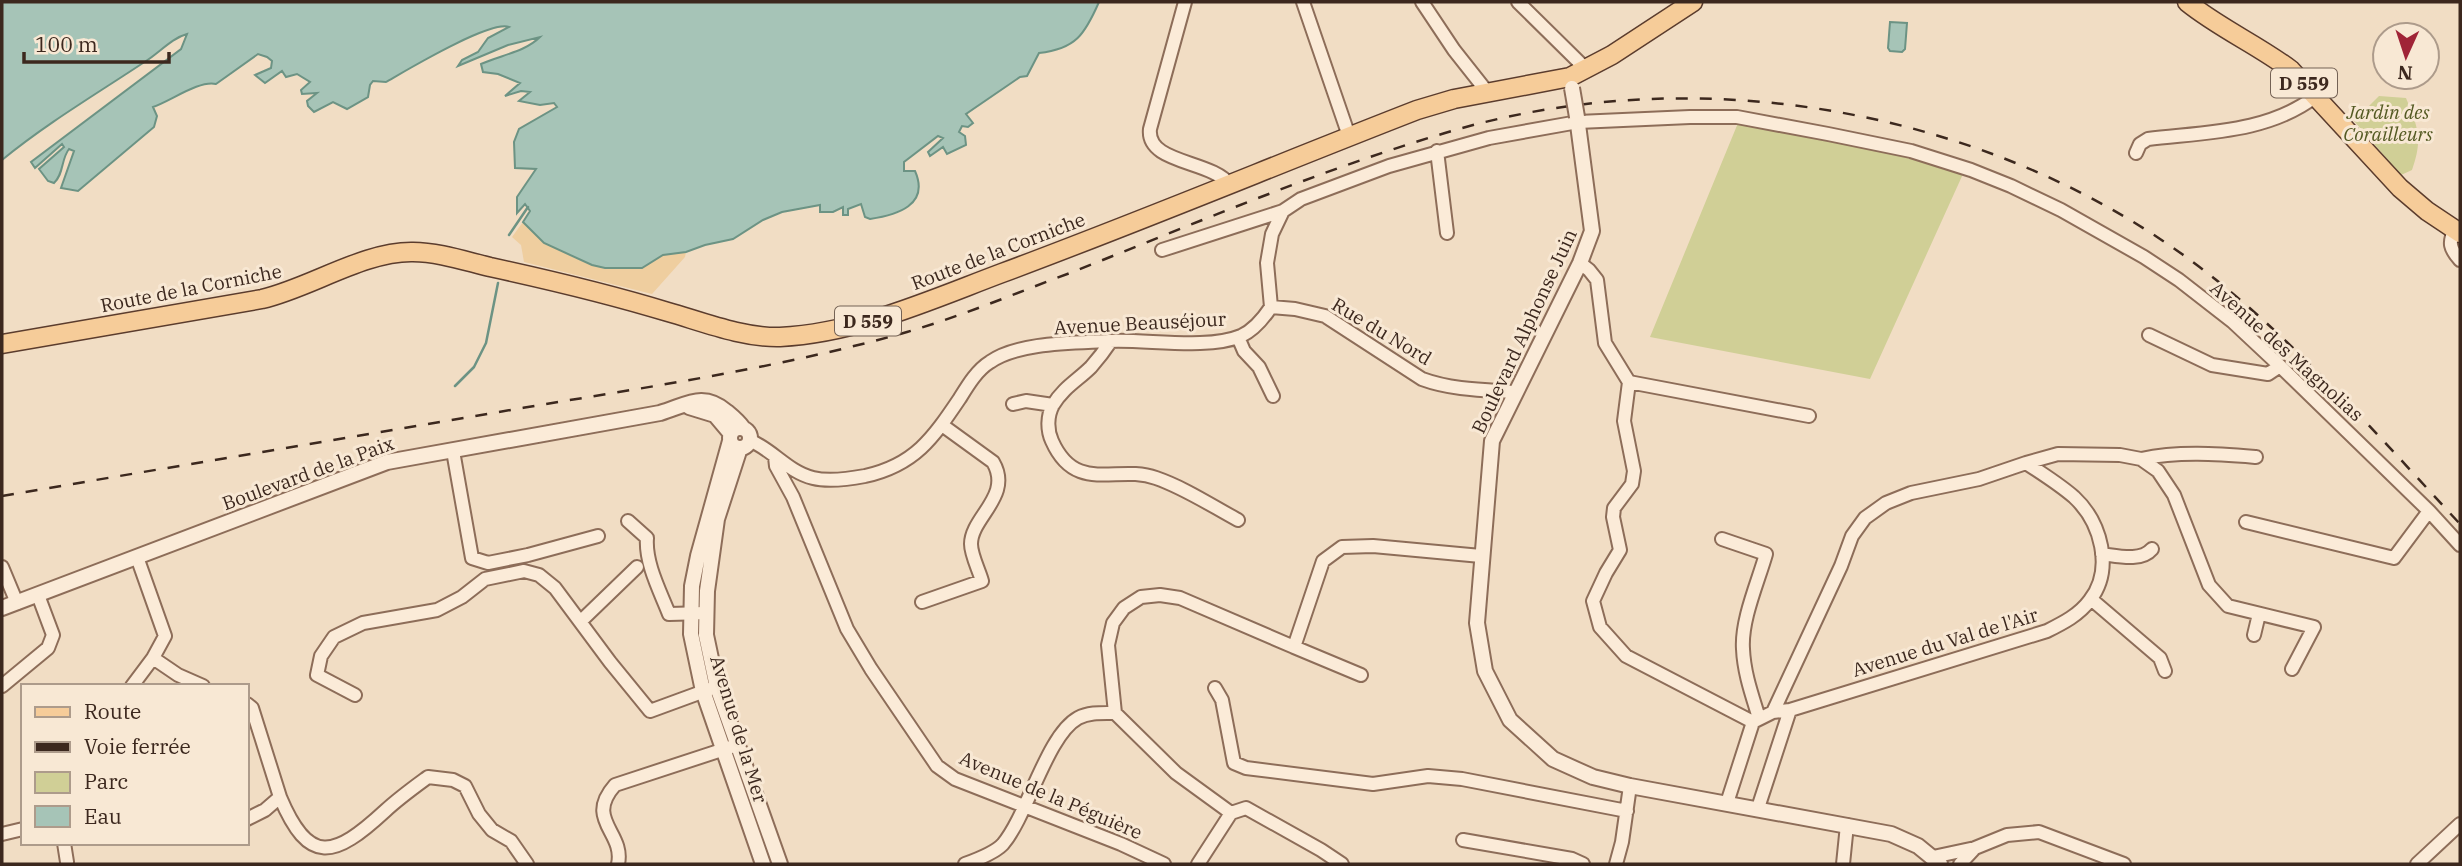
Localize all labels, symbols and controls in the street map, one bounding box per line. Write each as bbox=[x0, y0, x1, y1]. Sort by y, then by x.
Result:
scale bar bbox=[24, 21, 170, 65]
north arrow bbox=[2371, 21, 2441, 91]
text: 100 m bbox=[35, 30, 98, 58]
text: N bbox=[2397, 61, 2413, 85]
road number: D 559 bbox=[2271, 68, 2337, 98]
park label: Jardin des Corailleurs bbox=[2343, 100, 2433, 146]
street label: Route de la Corniche bbox=[908, 207, 1088, 295]
street label: Boulevard Alphonse Juin bbox=[1466, 225, 1582, 437]
street label: Route de la Corniche bbox=[98, 259, 284, 317]
street label: Avenue des Magnolias bbox=[2205, 276, 2369, 426]
street label: Rue du Nord bbox=[1328, 292, 1436, 370]
road number: D 559 bbox=[835, 306, 901, 335]
street label: Avenue Beauséjour bbox=[1053, 306, 1227, 339]
street label: Boulevard de la Paix bbox=[219, 431, 397, 515]
street label: Avenue du Val de l'Air bbox=[1849, 602, 2041, 682]
street label: Avenue de la Mer bbox=[705, 652, 773, 806]
legend bbox=[21, 684, 248, 845]
text: Route bbox=[84, 697, 141, 725]
text: Voie ferrée bbox=[84, 732, 191, 760]
street label: Avenue de la Péguière bbox=[956, 746, 1146, 844]
text: Parc bbox=[84, 767, 128, 795]
text: Eau bbox=[84, 802, 122, 830]

